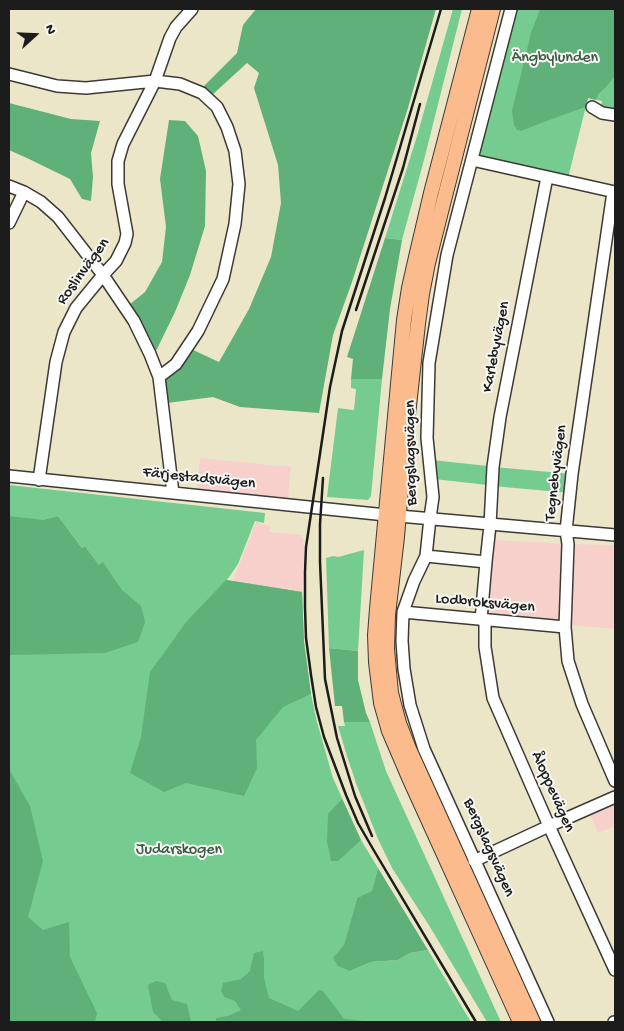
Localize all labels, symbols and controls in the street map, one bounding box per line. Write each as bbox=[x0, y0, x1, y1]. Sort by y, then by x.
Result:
north arrow bbox=[10, 10, 60, 60]
text: N bbox=[40, 22, 59, 37]
park label: Ängbylunden bbox=[512, 49, 598, 69]
street label: Roslinvägen bbox=[53, 235, 115, 309]
street label: Karlebyvägen bbox=[479, 300, 515, 394]
street label: Bergslagsvägen bbox=[401, 400, 423, 506]
street label: Tegnebyvägen bbox=[542, 424, 572, 522]
street label: Färjestadsvägen bbox=[142, 464, 256, 494]
street label: Lodbroksvägen bbox=[434, 590, 536, 618]
street label: Åloppevägen bbox=[526, 749, 578, 835]
street label: Bergslagsvägen bbox=[458, 796, 518, 900]
park label: Judarskogen bbox=[136, 841, 222, 861]

